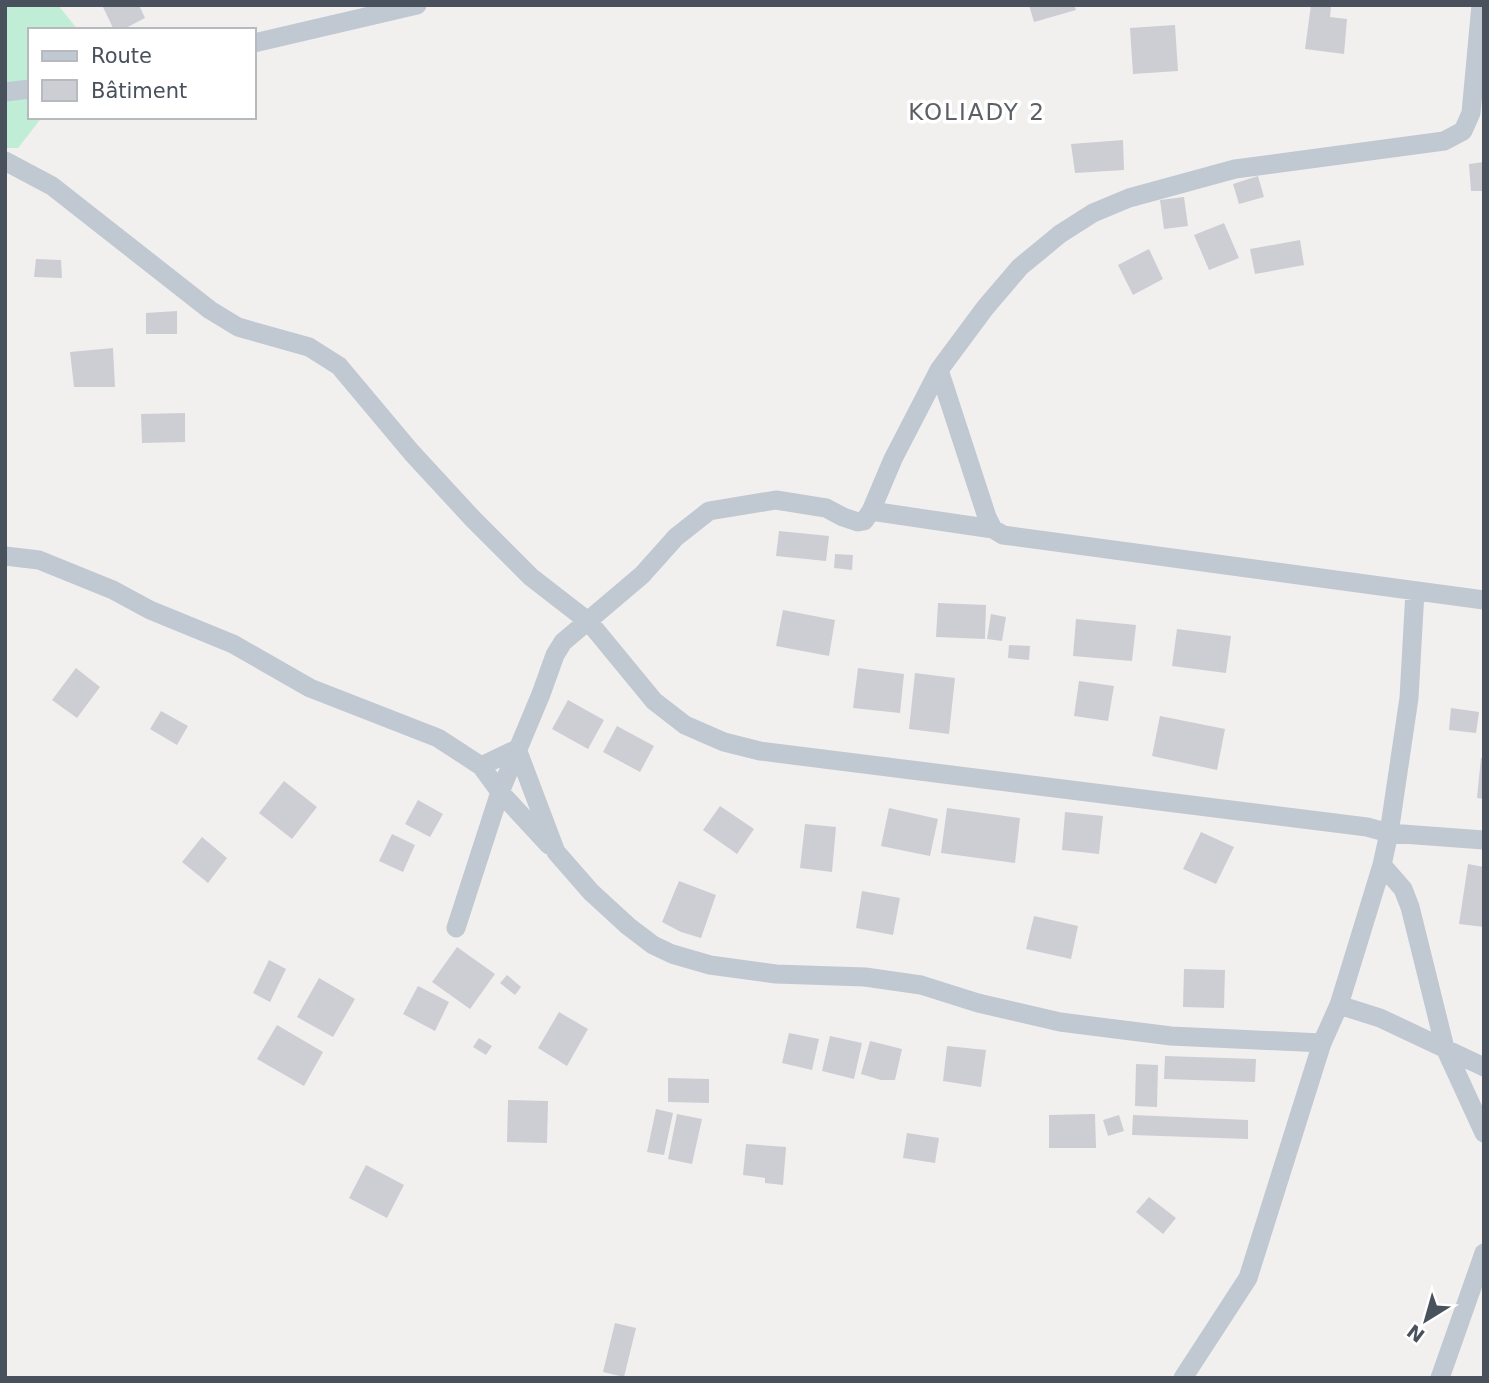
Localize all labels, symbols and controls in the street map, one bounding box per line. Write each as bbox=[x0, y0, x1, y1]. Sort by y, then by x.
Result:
legend bbox=[28, 28, 256, 119]
text: Route bbox=[91, 44, 152, 68]
text: Bâtiment bbox=[91, 79, 187, 103]
district label: KOLIADY 2 bbox=[908, 99, 1046, 125]
north arrow bbox=[1391, 1285, 1461, 1355]
text: N bbox=[1403, 1320, 1429, 1347]

